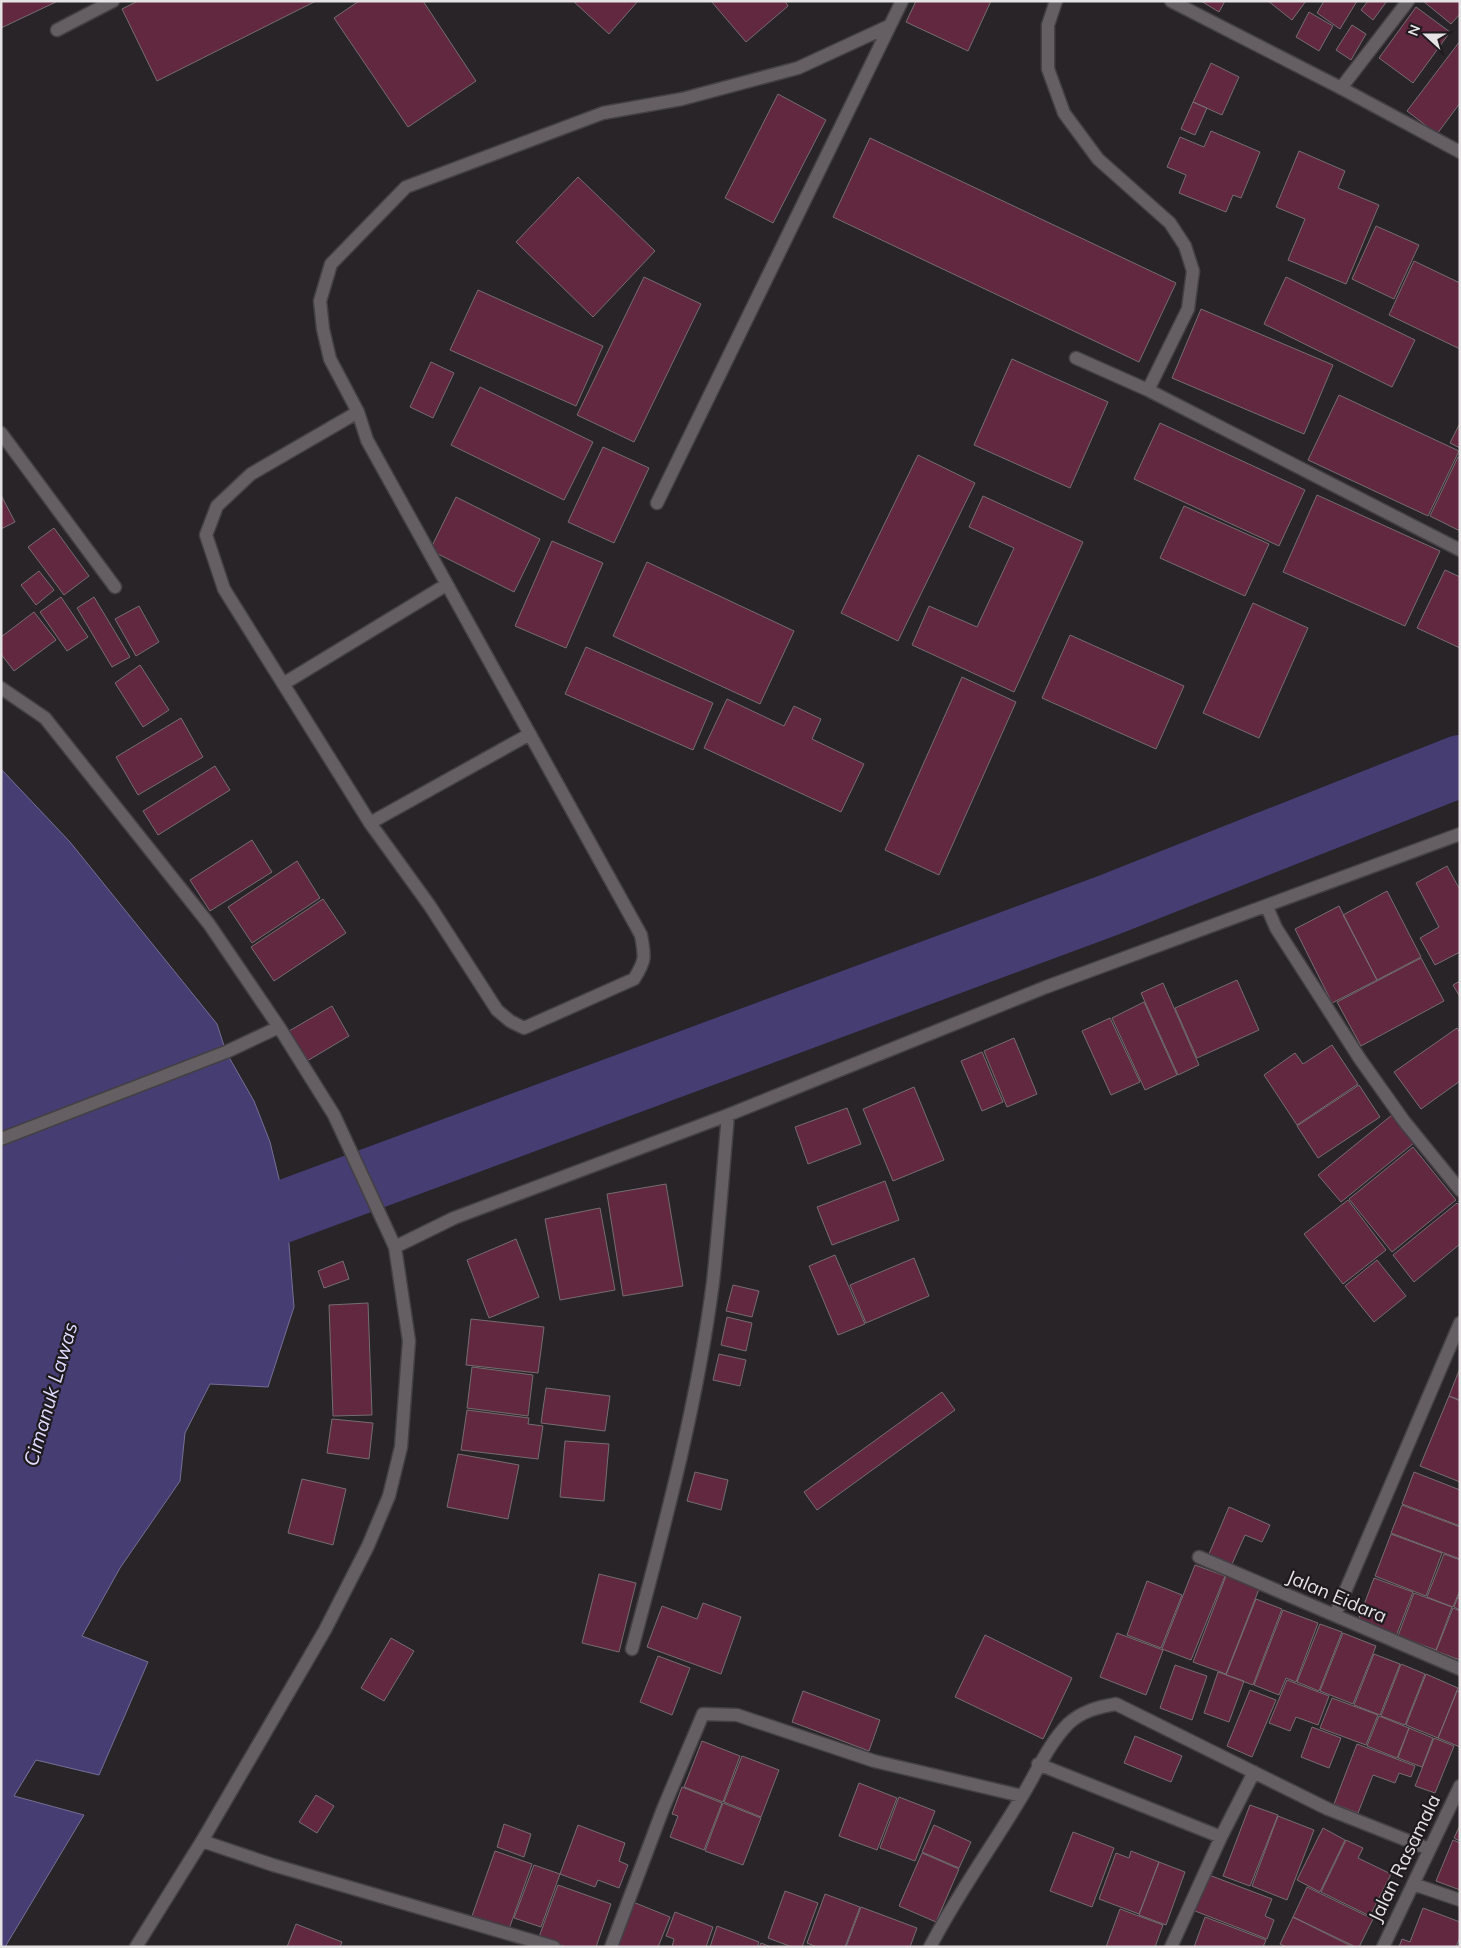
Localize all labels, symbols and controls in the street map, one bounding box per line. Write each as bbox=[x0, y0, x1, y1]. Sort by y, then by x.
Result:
north arrow bbox=[1401, 10, 1451, 60]
text: N bbox=[1404, 22, 1424, 39]
water label: Cimanuk Lawas bbox=[17, 1319, 83, 1469]
street label: Jalan Eidara bbox=[1283, 1564, 1391, 1628]
street label: Jalan Rasamala bbox=[1363, 1790, 1445, 1926]

